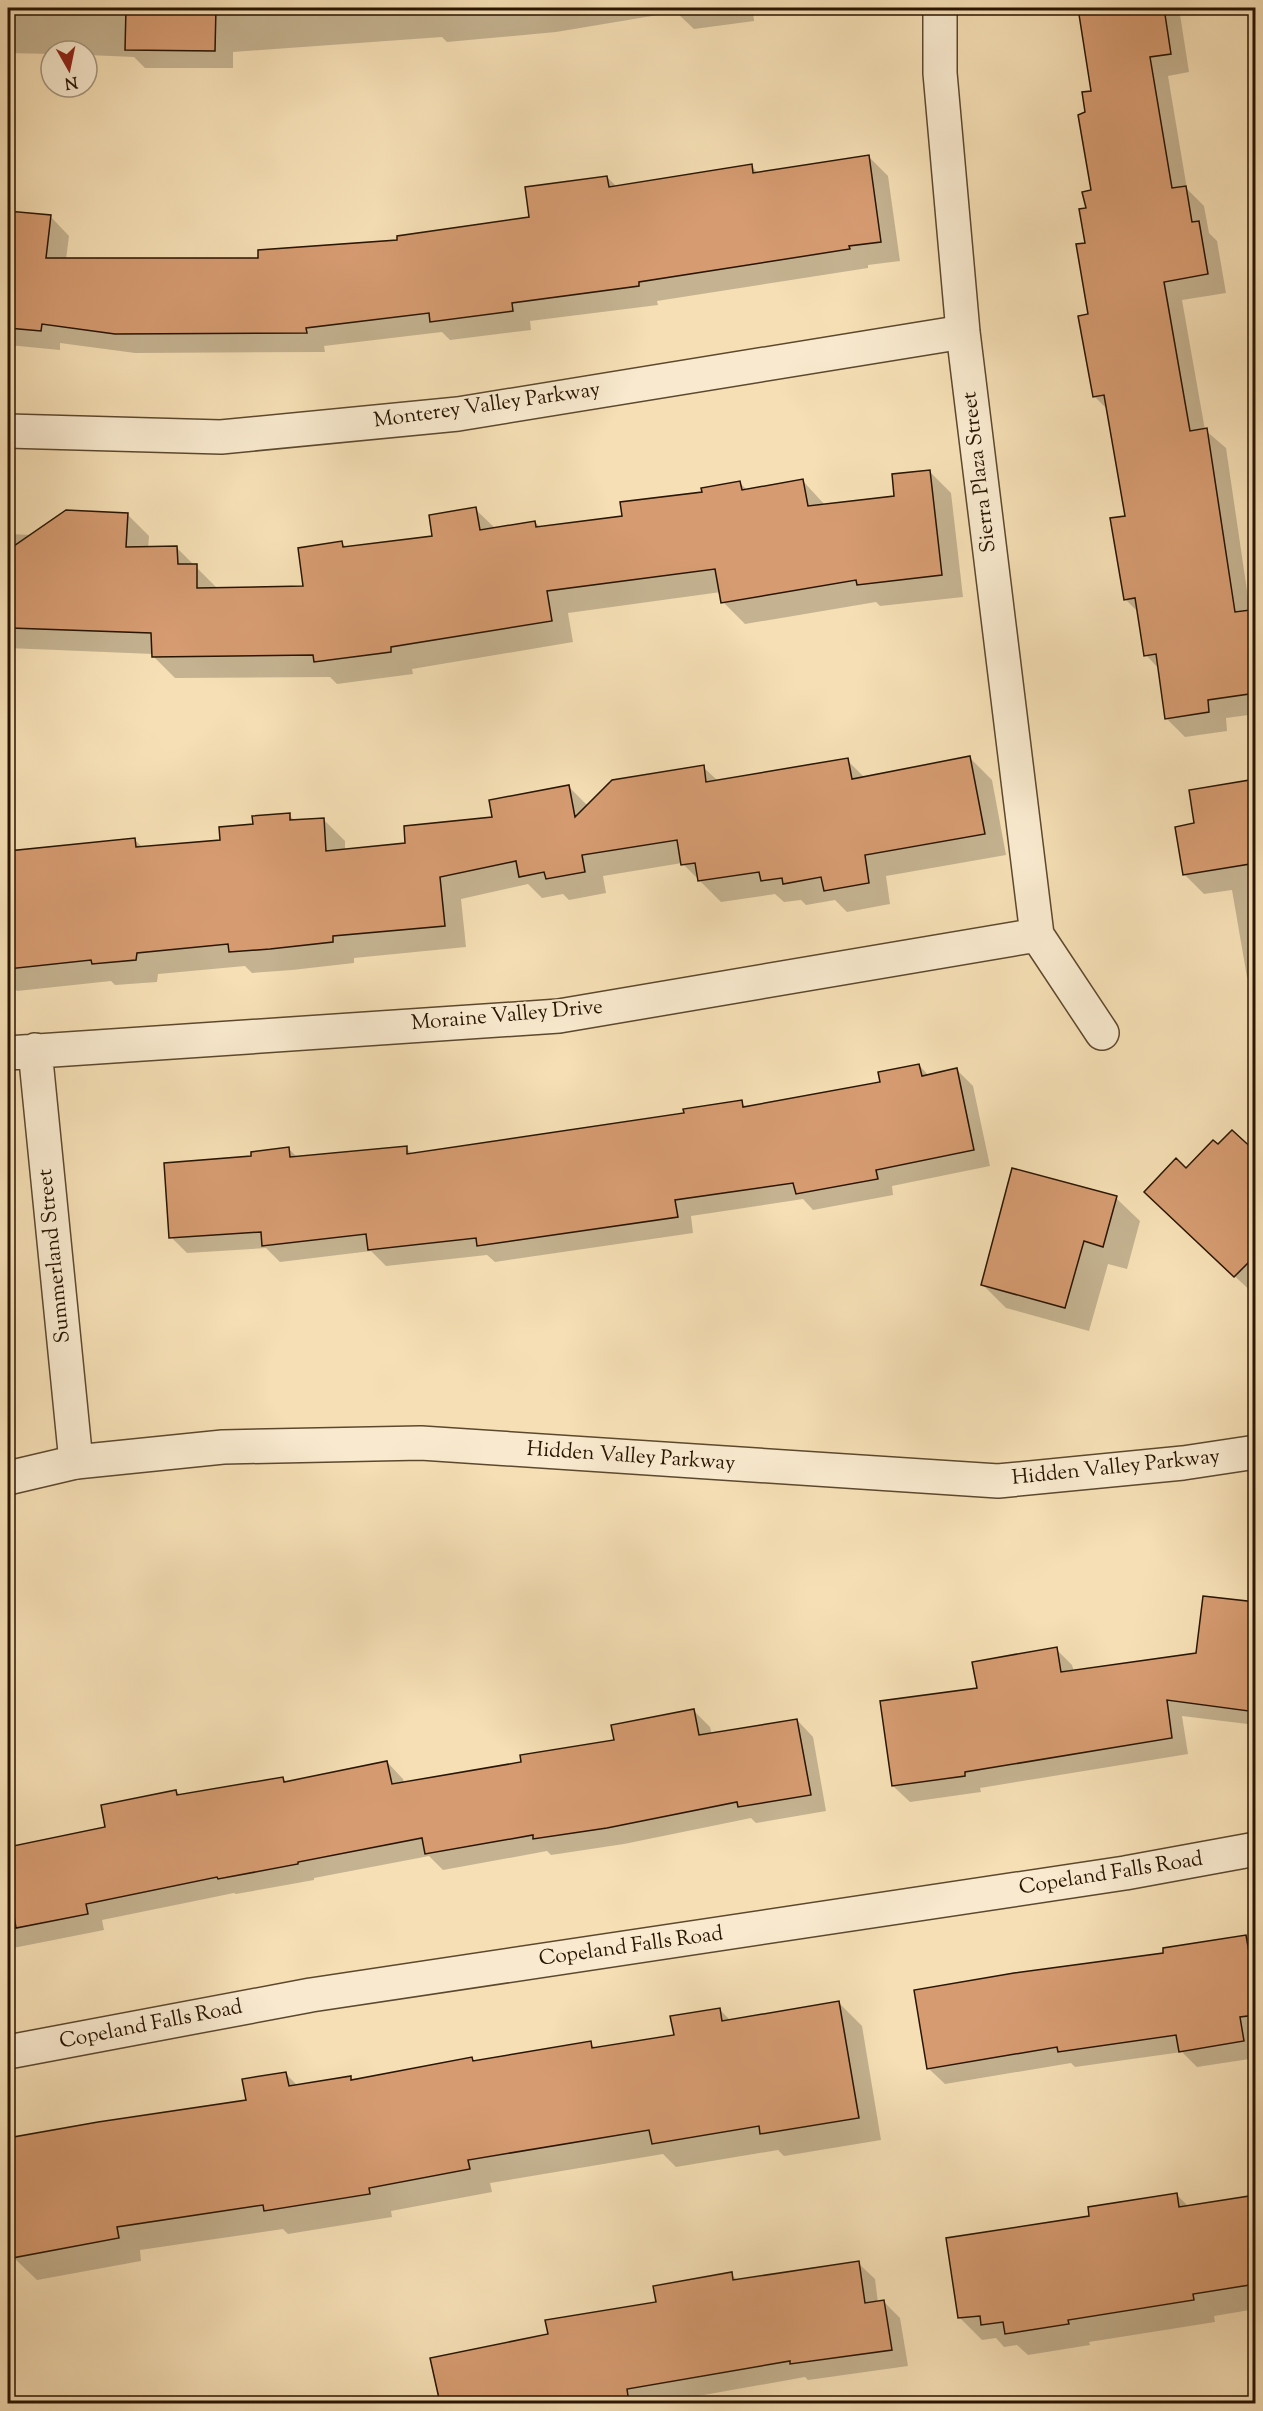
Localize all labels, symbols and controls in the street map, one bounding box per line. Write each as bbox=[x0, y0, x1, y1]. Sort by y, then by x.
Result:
north arrow bbox=[39, 39, 99, 99]
text: N bbox=[63, 69, 79, 94]
street label: Monterey Valley Parkway bbox=[372, 375, 603, 437]
street label: Sierra Plaza Street bbox=[955, 390, 1005, 554]
street label: Moraine Valley Drive bbox=[410, 993, 604, 1039]
street label: Summerland Street bbox=[31, 1167, 79, 1345]
street label: Hidden Valley Parkway bbox=[526, 1435, 737, 1479]
street label: Hidden Valley Parkway bbox=[1010, 1442, 1222, 1494]
street label: Copeland Falls Road bbox=[1017, 1845, 1205, 1903]
street label: Copeland Falls Road bbox=[537, 1919, 725, 1975]
street label: Copeland Falls Road bbox=[57, 1993, 245, 2057]

